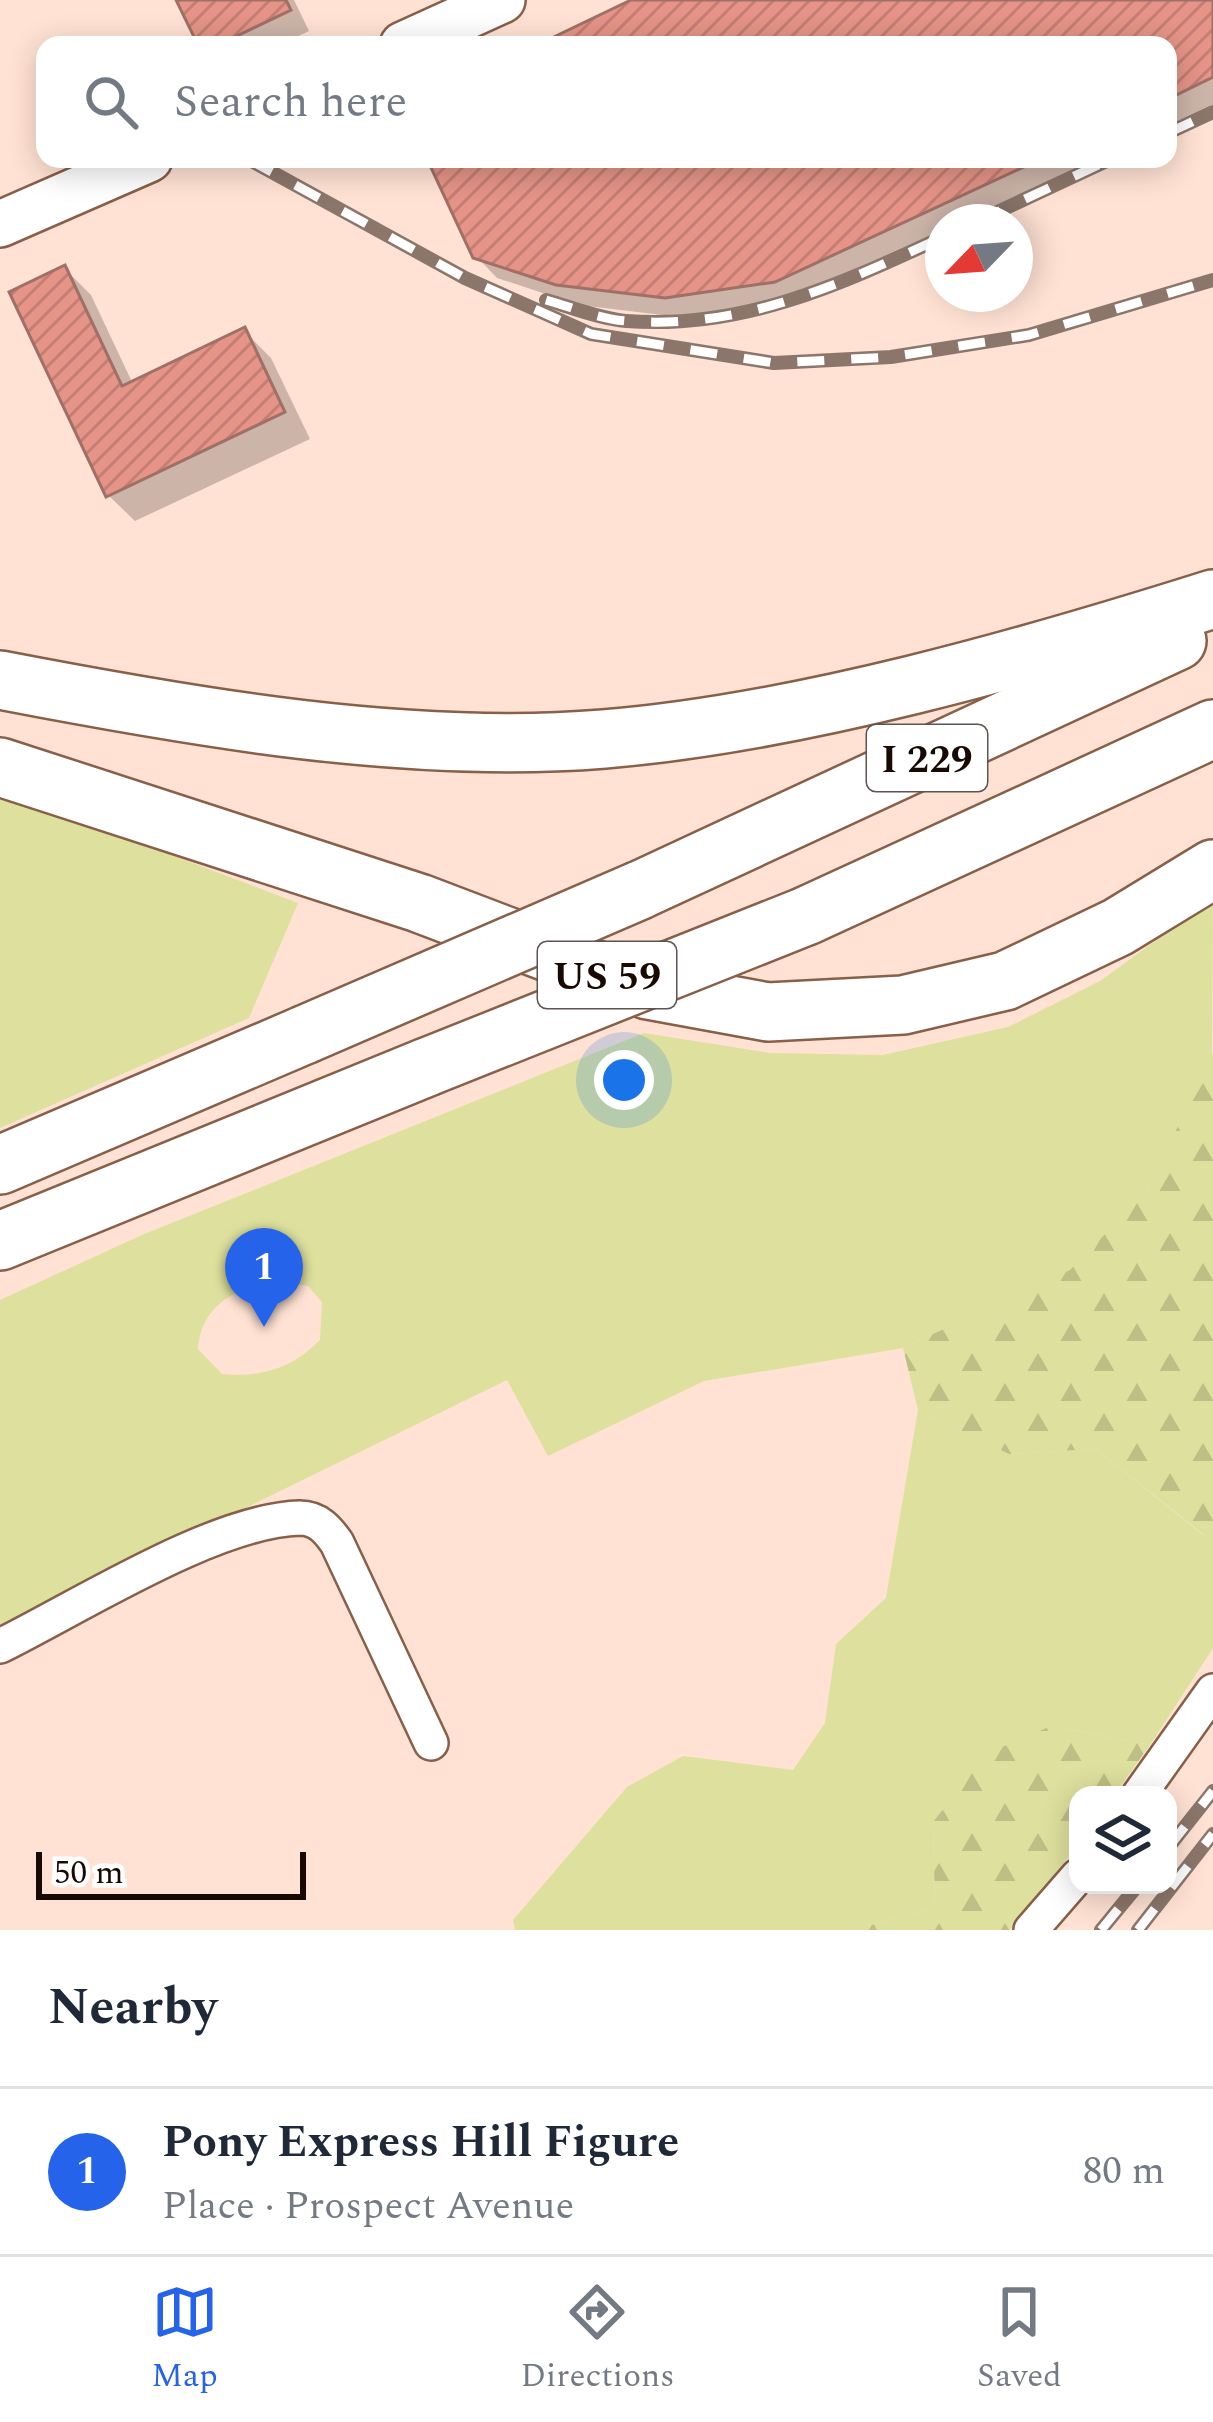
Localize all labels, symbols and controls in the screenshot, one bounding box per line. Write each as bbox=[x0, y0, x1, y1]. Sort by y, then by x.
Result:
search box bbox=[36, 36, 1177, 168]
text: Search here bbox=[174, 68, 407, 137]
icon: search bbox=[78, 69, 144, 135]
north arrow bbox=[925, 204, 1033, 312]
road number: I 229 bbox=[867, 725, 987, 791]
road number: US 59 bbox=[538, 942, 676, 1008]
your location bbox=[594, 1050, 654, 1110]
pin: 1 bbox=[225, 1228, 303, 1327]
map controls bbox=[1069, 1786, 1177, 1894]
button: layers bbox=[1069, 1786, 1177, 1894]
scale bar bbox=[36, 1846, 306, 1899]
text: 50 m bbox=[54, 1848, 124, 1898]
text: Nearby bbox=[48, 1969, 217, 2047]
text: Pony Express Hill Figure bbox=[162, 2108, 679, 2177]
text: 1 bbox=[76, 2142, 98, 2201]
text: 80 m bbox=[1083, 2142, 1165, 2201]
text: Place · Prospect Avenue bbox=[162, 2177, 574, 2236]
tab: Map bbox=[151, 2279, 218, 2401]
tab: Directions bbox=[520, 2279, 674, 2401]
tab: Saved bbox=[977, 2279, 1062, 2401]

